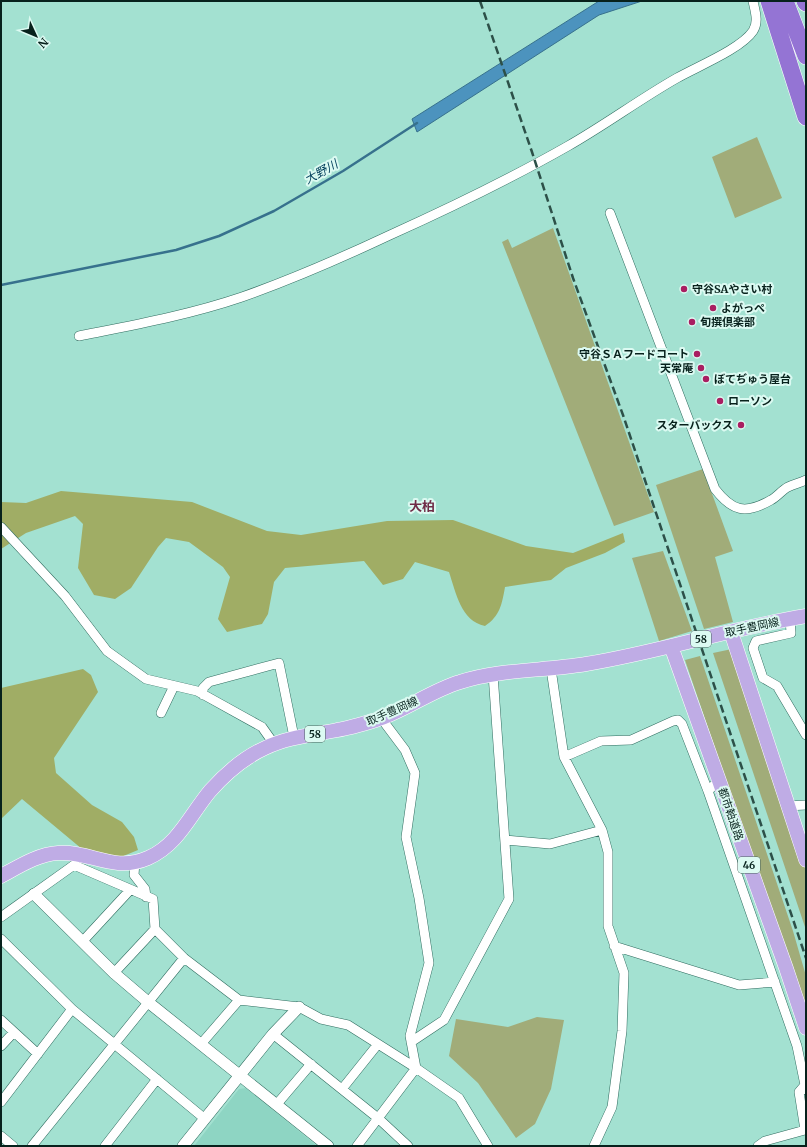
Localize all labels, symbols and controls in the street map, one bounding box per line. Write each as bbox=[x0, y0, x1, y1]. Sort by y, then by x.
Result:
north arrow bbox=[16, 16, 56, 56]
text: N bbox=[35, 35, 51, 51]
water label: 大野川 bbox=[301, 155, 342, 187]
place label: 守谷SAやさい村 bbox=[692, 282, 772, 296]
marker: 守谷SAやさい村 bbox=[679, 284, 689, 294]
place label: よがっぺ bbox=[721, 301, 765, 315]
marker: よがっぺ bbox=[708, 303, 718, 313]
place label: 旬撰倶楽部 bbox=[700, 315, 755, 329]
marker: 旬撰倶楽部 bbox=[687, 317, 697, 327]
place label: 守谷ＳＡフードコート bbox=[579, 347, 689, 361]
marker: 守谷ＳＡフードコート bbox=[692, 349, 702, 359]
place label: 天常庵 bbox=[660, 361, 694, 375]
marker: 天常庵 bbox=[696, 363, 706, 373]
place label: ぼてぢゅう屋台 bbox=[714, 372, 791, 386]
marker: ぼてぢゅう屋台 bbox=[701, 374, 711, 384]
place label: ローソン bbox=[728, 394, 772, 408]
marker: ローソン bbox=[715, 396, 725, 406]
place label: スターバックス bbox=[656, 418, 733, 432]
marker: スターバックス bbox=[736, 420, 746, 430]
district label: 大柏 bbox=[409, 498, 435, 515]
street label: 取手豊岡線 bbox=[724, 614, 780, 640]
road number: 58 bbox=[691, 631, 711, 647]
street label: 取手豊岡線 bbox=[364, 693, 420, 729]
road number: 58 bbox=[305, 726, 325, 742]
street label: 都市軸道路 bbox=[715, 786, 747, 842]
road number: 46 bbox=[738, 857, 760, 873]

